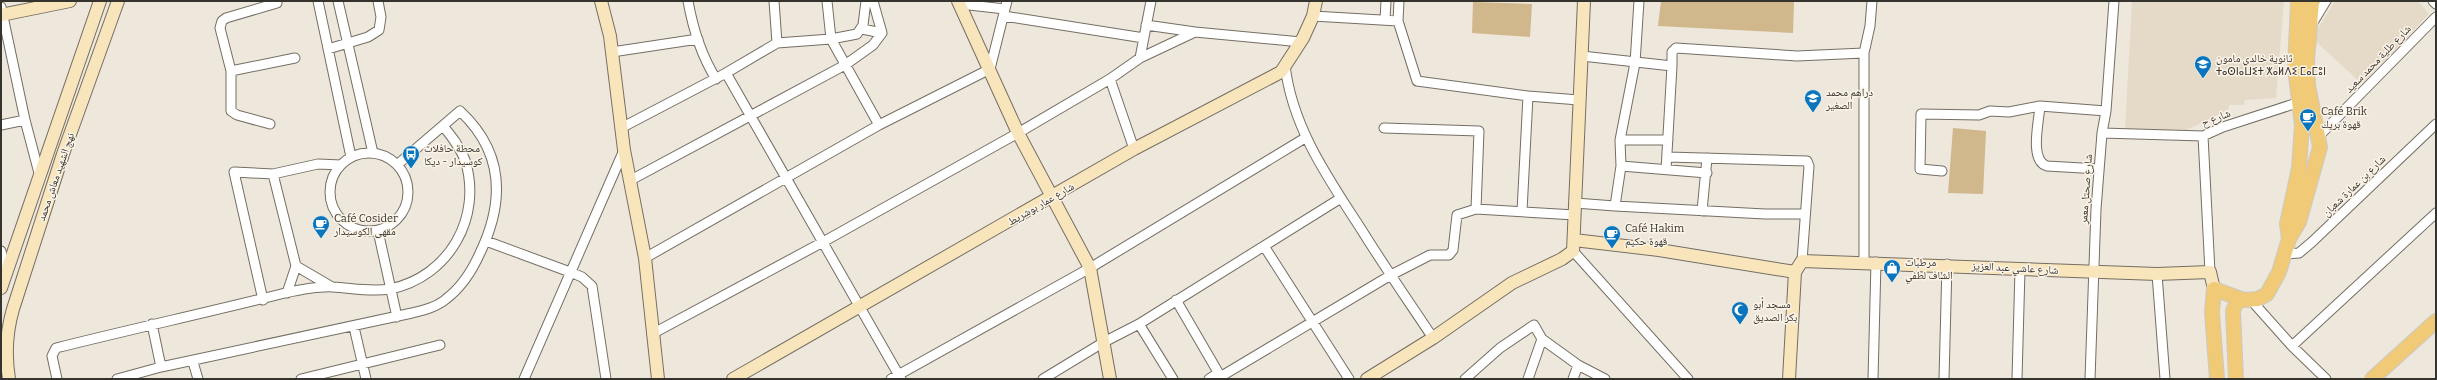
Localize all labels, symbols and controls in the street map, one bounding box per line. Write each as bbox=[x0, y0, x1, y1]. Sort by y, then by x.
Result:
street label: شارع طلية محمد سعيد bbox=[2342, 22, 2414, 96]
place label: ثانوية خالدي مامون ⵜⴰⵙⵏⴰⵡⵉⵜ ⵅⴰⵍⴷⵉ ⵎⴰⵎⵓⵏ bbox=[2216, 52, 2326, 78]
school or university icon: ثانوية خالدي مامون ⵜⴰⵙⵏⴰⵡⵉⵜ ⵅⴰⵍⴷⵉ ⵎⴰⵎⵓⵏ bbox=[2193, 54, 2213, 79]
place label: دراهم محمد الصغير bbox=[1825, 86, 1874, 112]
school or university icon: دراهم محمد الصغير bbox=[1803, 88, 1823, 113]
place label: Café Brik قهوة بريك bbox=[2321, 105, 2368, 131]
street label: شارع ح bbox=[2200, 107, 2232, 129]
cafe icon: Café Brik قهوة بريك bbox=[2298, 107, 2318, 132]
street label: نهج الشهيد معاش محمد bbox=[35, 131, 77, 223]
place label: محطة حافلات كوسيدار - ديكا bbox=[424, 142, 483, 168]
bus stop icon: محطة حافلات كوسيدار - ديكا bbox=[401, 144, 421, 169]
street label: شارع صحتل معمر bbox=[2077, 153, 2095, 226]
street label: شارع بن عمارة شعبان bbox=[2320, 153, 2388, 219]
street label: شارع عمار بوشريط bbox=[1005, 180, 1077, 228]
place label: Café Cosider مقهى الكوسيدار bbox=[333, 212, 398, 238]
cafe icon: Café Cosider مقهى الكوسيدار bbox=[311, 214, 331, 239]
place label: Café Hakim قهوة حكيم bbox=[1625, 222, 1685, 249]
cafe icon: Café Hakim قهوة حكيم bbox=[1602, 224, 1622, 249]
place label: مرطبات الشاف لطفي bbox=[1905, 256, 1953, 283]
shop icon: مرطبات الشاف لطفي bbox=[1882, 258, 1902, 283]
street label: شارع عاشي عبد العزيز bbox=[1970, 259, 2059, 279]
place label: مسجد أبو بكر الصديق bbox=[1753, 297, 1797, 324]
mosque icon: مسجد أبو بكر الصديق bbox=[1730, 300, 1750, 325]

